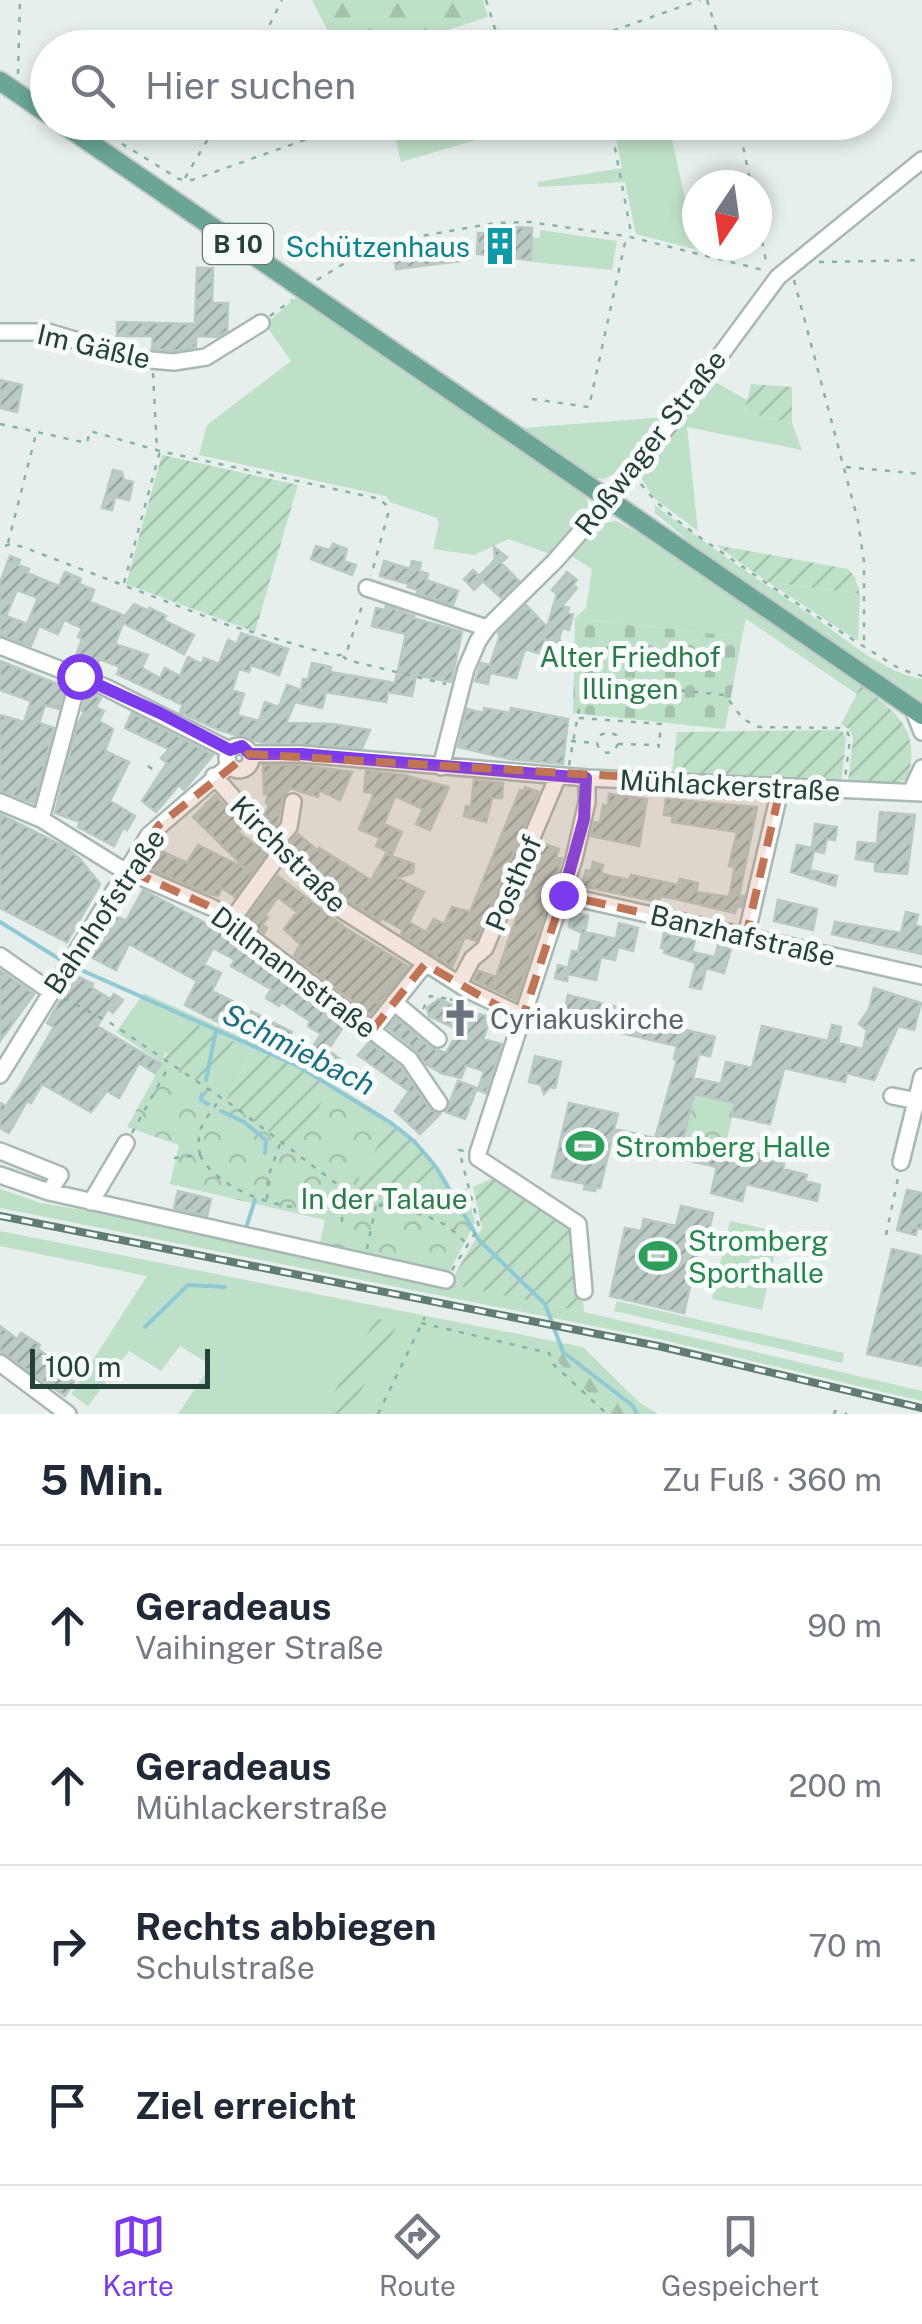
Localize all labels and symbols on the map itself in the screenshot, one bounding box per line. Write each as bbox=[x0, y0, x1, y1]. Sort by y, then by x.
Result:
north arrow bbox=[682, 170, 772, 260]
road number: B 10 bbox=[203, 224, 273, 264]
building icon: Schützenhaus bbox=[479, 225, 521, 267]
place label: Schützenhaus bbox=[286, 230, 470, 263]
street label: Im Gäßle bbox=[34, 317, 154, 375]
street label: Roßwager Straße bbox=[568, 343, 732, 541]
park label: Alter Friedhof Illingen bbox=[539, 640, 721, 705]
route start bbox=[57, 654, 103, 700]
street label: Mühlackerstraße bbox=[619, 763, 841, 807]
street label: Kirchstraße bbox=[224, 789, 354, 919]
street label: Bahnhofstraße bbox=[37, 822, 171, 1000]
street label: Posthof bbox=[478, 830, 548, 936]
route end bbox=[541, 873, 587, 919]
street label: Banzhafstraße bbox=[647, 898, 839, 972]
street label: Dillmannstraße bbox=[205, 899, 383, 1045]
water label: Schmiebach bbox=[217, 995, 381, 1103]
church icon: Cyriakuskirche bbox=[439, 997, 481, 1039]
place label: Cyriakuskirche bbox=[490, 1002, 684, 1035]
sports icon: Stromberg Halle bbox=[564, 1125, 606, 1167]
place label: Stromberg Halle bbox=[615, 1130, 831, 1163]
park label: In der Talaue bbox=[300, 1182, 468, 1215]
place label: Stromberg Sporthalle bbox=[688, 1224, 828, 1289]
sports icon: Stromberg Sporthalle bbox=[637, 1235, 679, 1277]
scale bar bbox=[30, 1344, 210, 1388]

